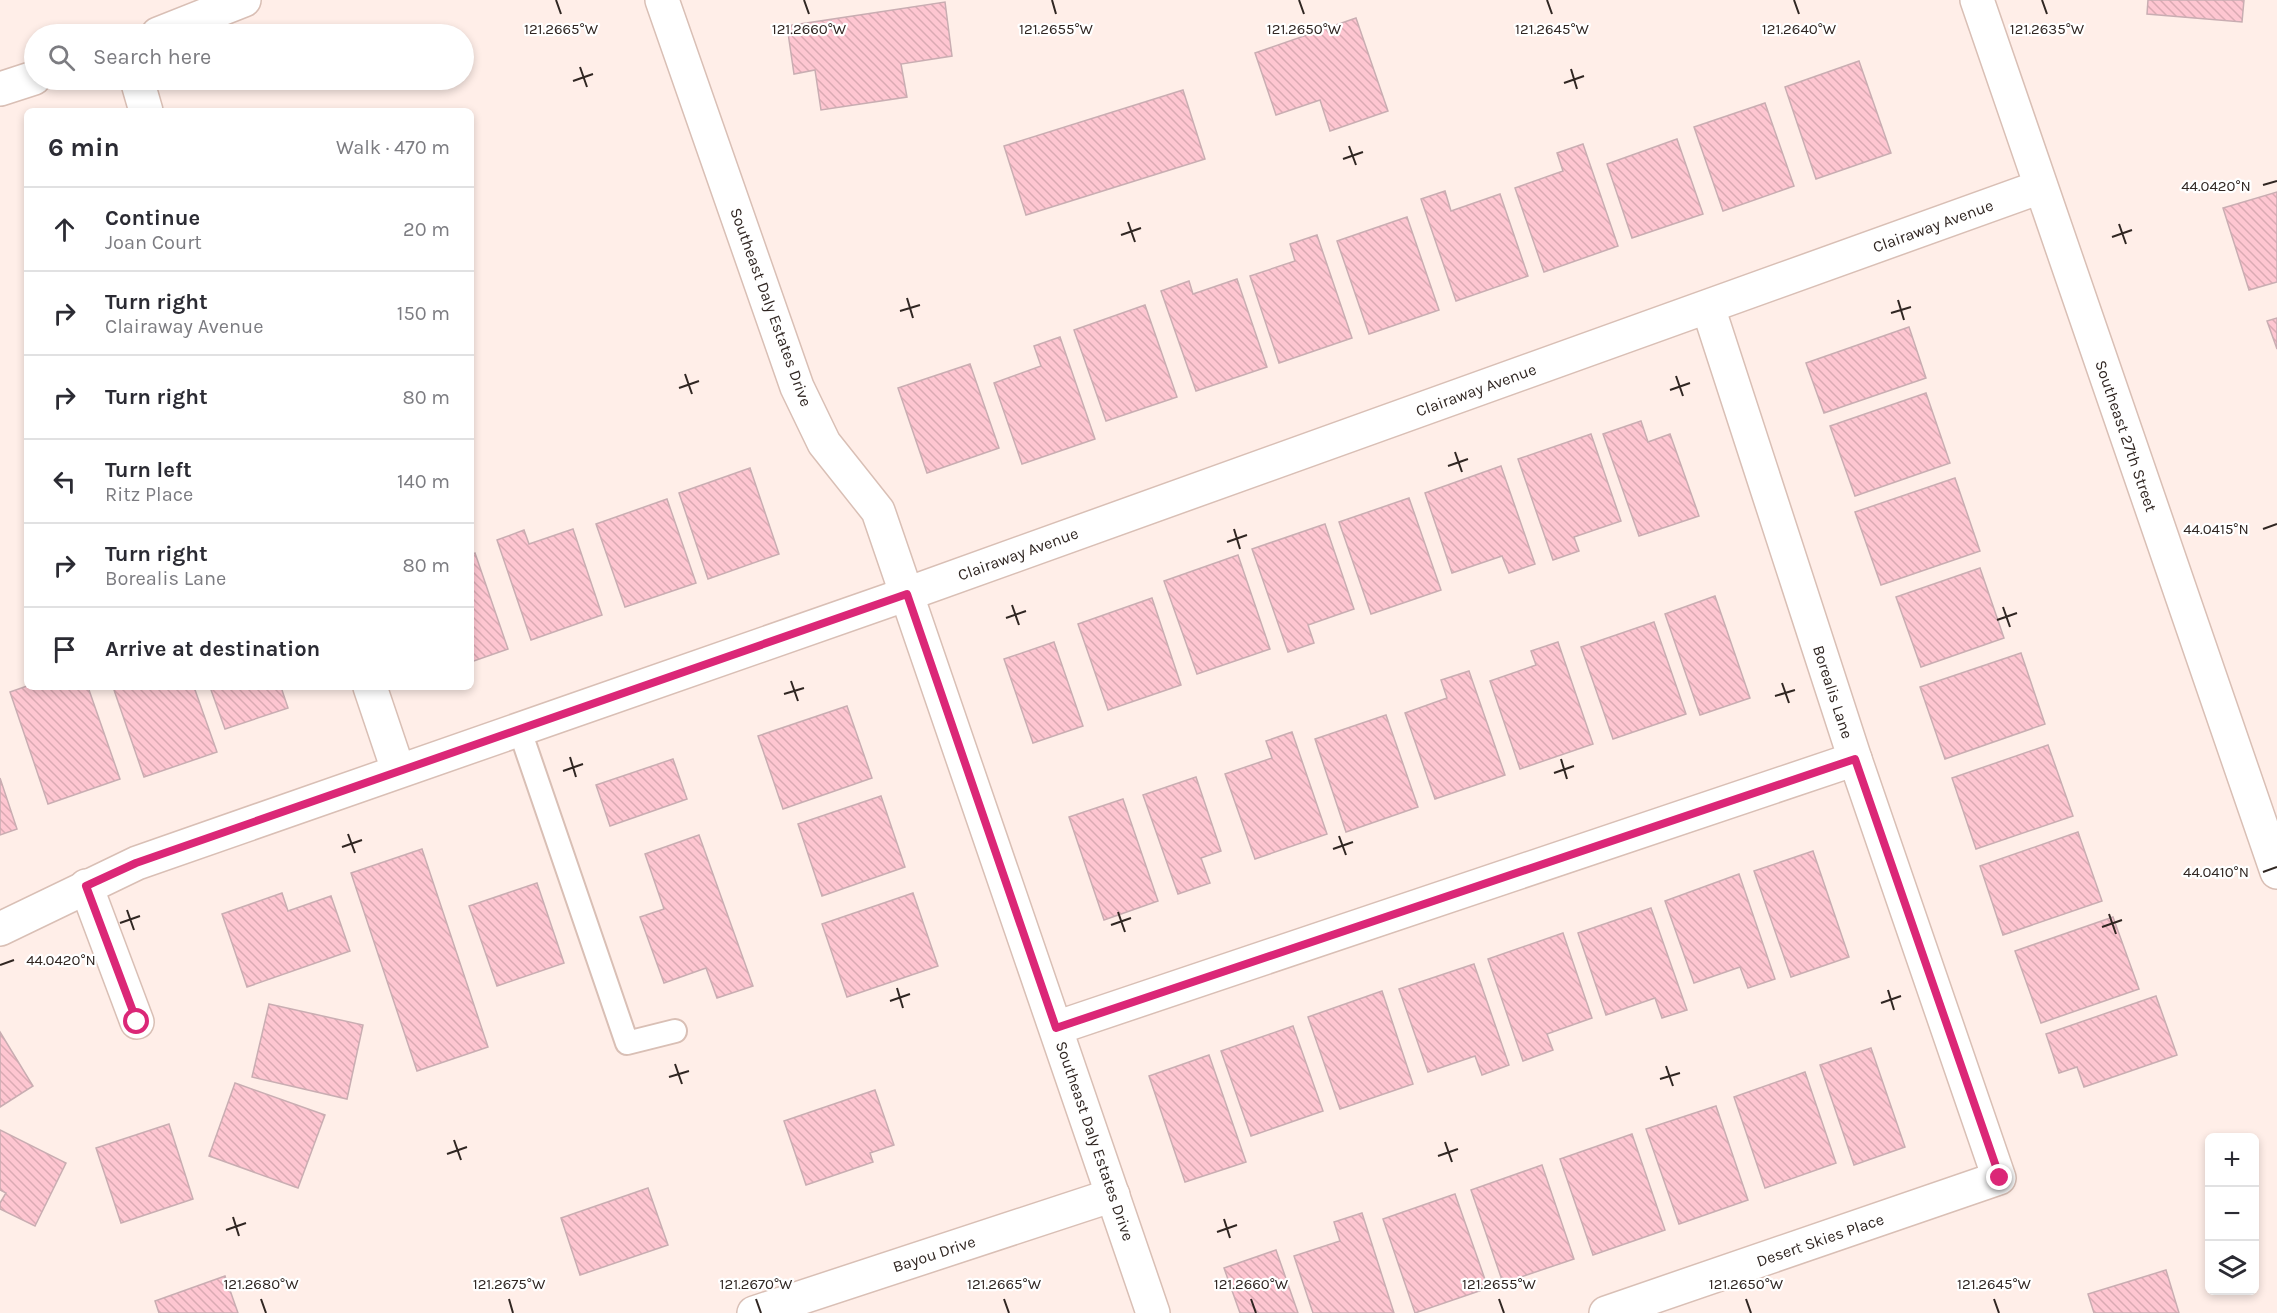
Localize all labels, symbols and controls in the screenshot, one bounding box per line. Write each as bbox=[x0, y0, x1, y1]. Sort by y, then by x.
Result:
text: 121.2665°W bbox=[524, 20, 599, 38]
text: 121.2660°W bbox=[772, 20, 847, 38]
text: 121.2655°W bbox=[1019, 20, 1094, 38]
text: 121.2650°W bbox=[1267, 20, 1342, 38]
text: 121.2645°W bbox=[1515, 20, 1590, 38]
text: 121.2640°W bbox=[1762, 20, 1837, 38]
text: 121.2635°W bbox=[2010, 20, 2085, 38]
search box bbox=[24, 24, 474, 90]
icon: search bbox=[45, 41, 78, 74]
text: Search here bbox=[93, 44, 211, 70]
text: 6 min bbox=[48, 132, 120, 163]
text: Walk · 470 m bbox=[336, 136, 450, 159]
text: 44.0420°N bbox=[2181, 177, 2251, 195]
street label: Clairaway Avenue bbox=[1870, 195, 1996, 257]
text: Continue bbox=[105, 205, 200, 231]
street label: Southeast Daly Estates Drive bbox=[726, 205, 816, 409]
icon: ahead bbox=[48, 213, 81, 246]
text: 20 m bbox=[403, 218, 450, 241]
text: Joan Court bbox=[105, 231, 202, 254]
text: Turn right bbox=[105, 289, 208, 315]
icon: right bbox=[48, 297, 81, 330]
text: 150 m bbox=[397, 302, 450, 325]
text: Clairaway Avenue bbox=[105, 315, 263, 338]
street label: Southeast 27th Street bbox=[2091, 358, 2161, 514]
street label: Clairaway Avenue bbox=[1413, 359, 1539, 421]
icon: right bbox=[48, 381, 81, 414]
text: Turn right bbox=[105, 384, 208, 410]
text: 80 m bbox=[402, 386, 450, 409]
text: Turn left bbox=[105, 457, 192, 483]
icon: left bbox=[48, 465, 81, 498]
text: 140 m bbox=[397, 470, 450, 493]
text: Ritz Place bbox=[105, 483, 193, 506]
text: 44.0415°N bbox=[2183, 520, 2249, 538]
street label: Clairaway Avenue bbox=[955, 523, 1081, 585]
text: Turn right bbox=[105, 541, 208, 567]
icon: right bbox=[48, 549, 81, 582]
text: 80 m bbox=[402, 554, 450, 577]
text: Borealis Lane bbox=[105, 567, 226, 590]
icon: arrive bbox=[48, 633, 81, 666]
text: Arrive at destination bbox=[105, 636, 320, 662]
street label: Borealis Lane bbox=[1809, 643, 1857, 741]
text: 44.0410°N bbox=[2183, 863, 2249, 881]
text: 44.0420°N bbox=[26, 951, 96, 969]
route start bbox=[123, 1008, 149, 1034]
street label: Southeast Daly Estates Drive bbox=[1052, 1039, 1138, 1243]
map controls bbox=[2205, 1133, 2259, 1295]
button: + bbox=[2205, 1133, 2259, 1187]
route end bbox=[1986, 1164, 2012, 1190]
button: − bbox=[2205, 1187, 2259, 1241]
street label: Desert Skies Place bbox=[1754, 1209, 1886, 1271]
street label: Bayou Drive bbox=[890, 1232, 978, 1276]
button: layers bbox=[2205, 1241, 2259, 1295]
text: 121.2680°W bbox=[223, 1275, 299, 1293]
text: 121.2675°W bbox=[473, 1275, 546, 1293]
text: 121.2670°W bbox=[719, 1275, 793, 1293]
text: 121.2665°W bbox=[967, 1275, 1042, 1293]
text: 121.2660°W bbox=[1214, 1275, 1289, 1293]
text: 121.2655°W bbox=[1462, 1275, 1537, 1293]
text: 121.2650°W bbox=[1709, 1275, 1784, 1293]
text: 121.2645°W bbox=[1957, 1275, 2032, 1293]

